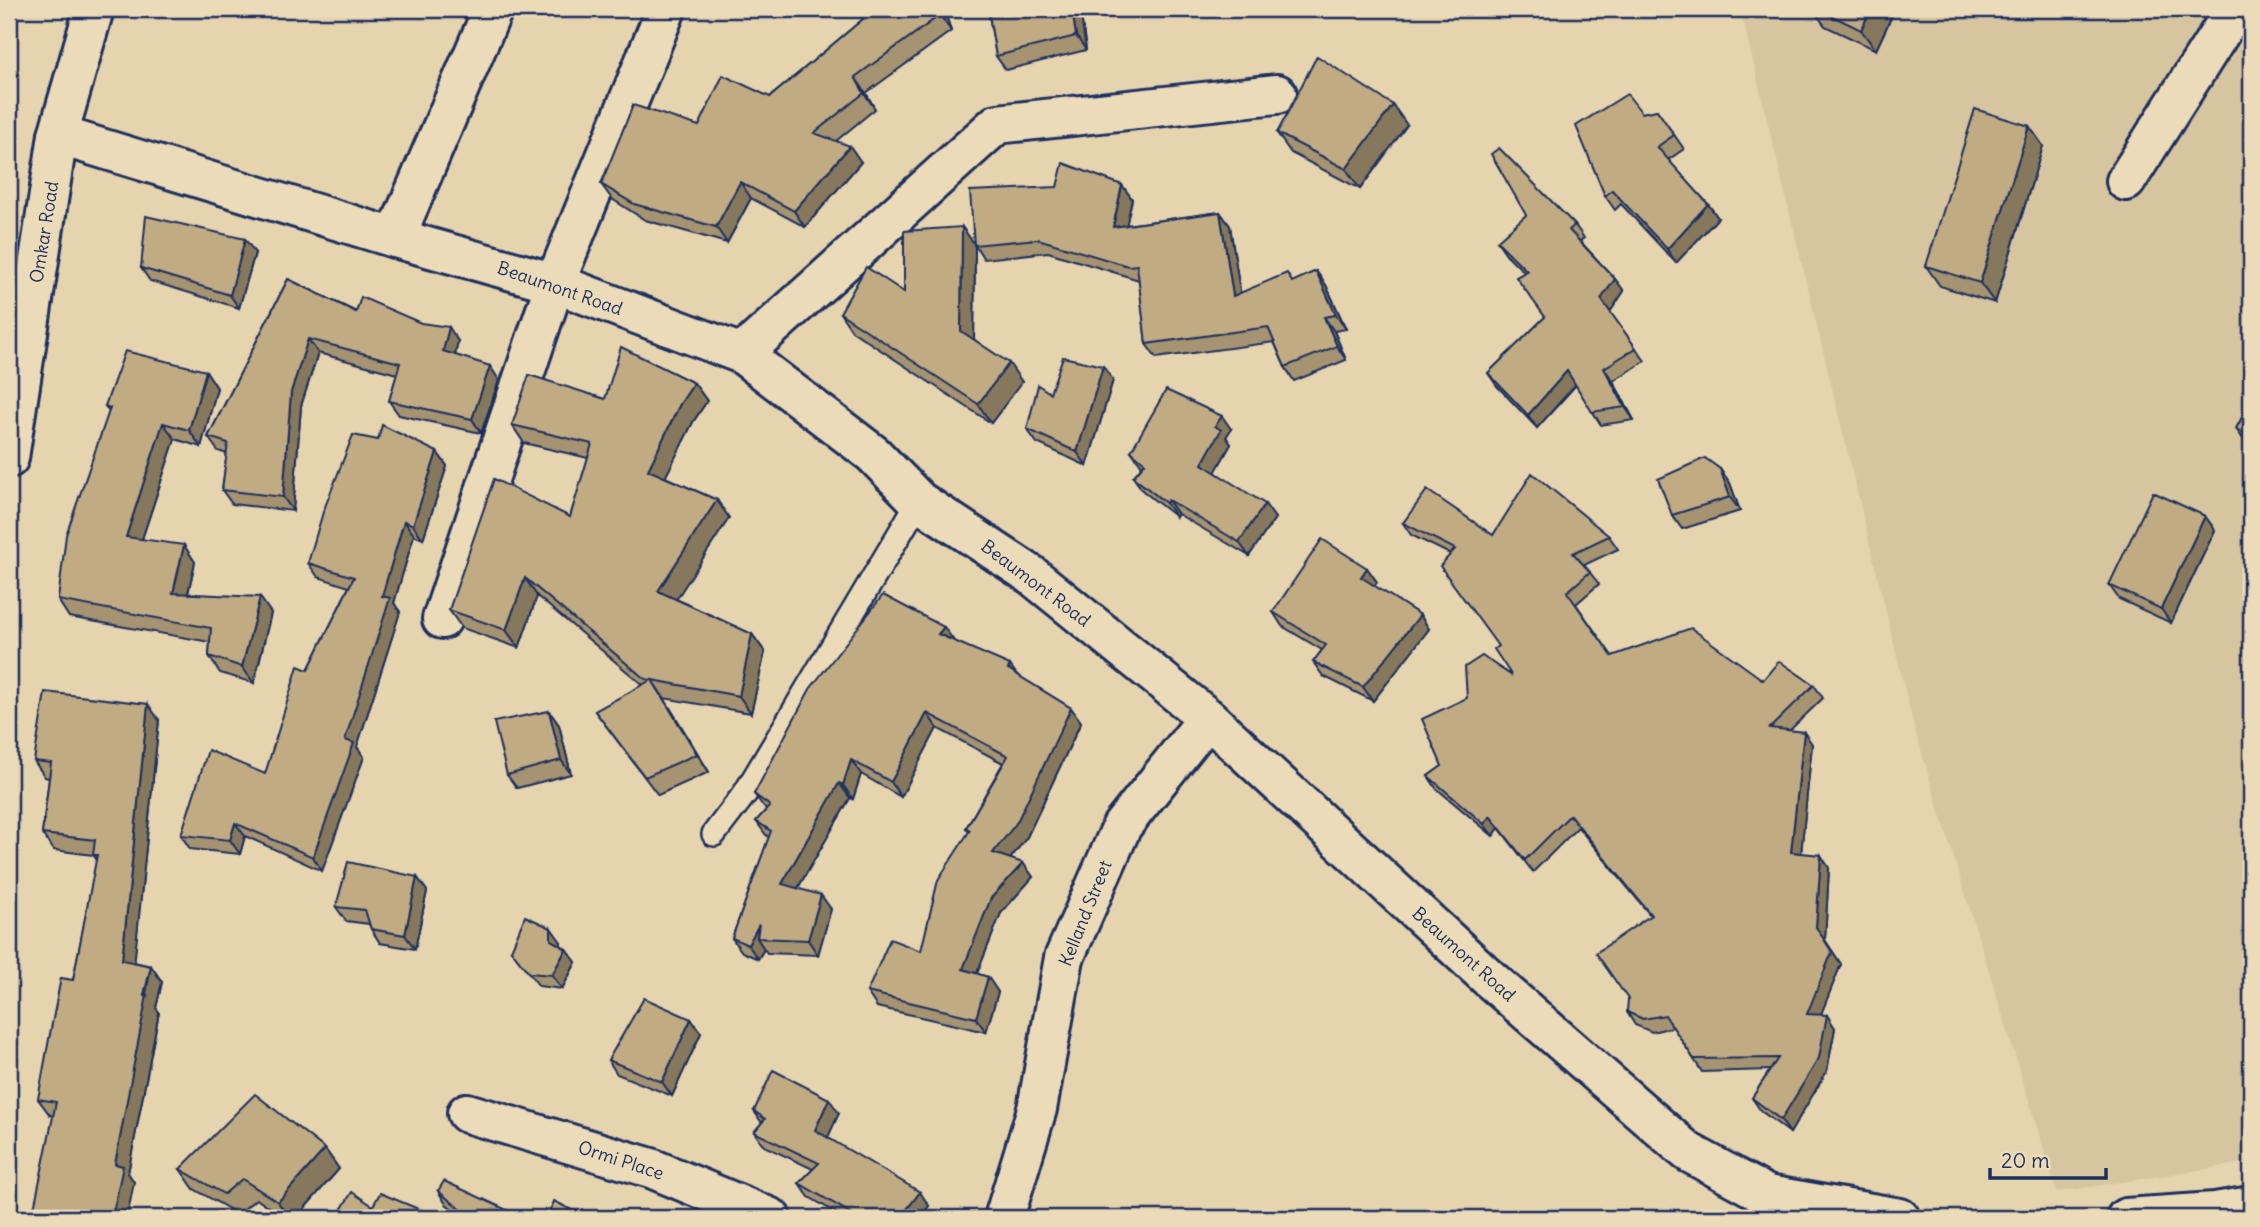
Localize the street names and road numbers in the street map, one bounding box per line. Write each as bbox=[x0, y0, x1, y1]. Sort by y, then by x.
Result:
street label: Omkar Road bbox=[25, 179, 63, 285]
street label: Beaumont Road bbox=[494, 256, 626, 320]
street label: Beaumont Road bbox=[977, 534, 1096, 632]
street label: Kelland Street bbox=[1053, 857, 1117, 969]
street label: Beaumont Road bbox=[1408, 902, 1521, 1007]
street label: Ormi Place bbox=[575, 1135, 667, 1185]

